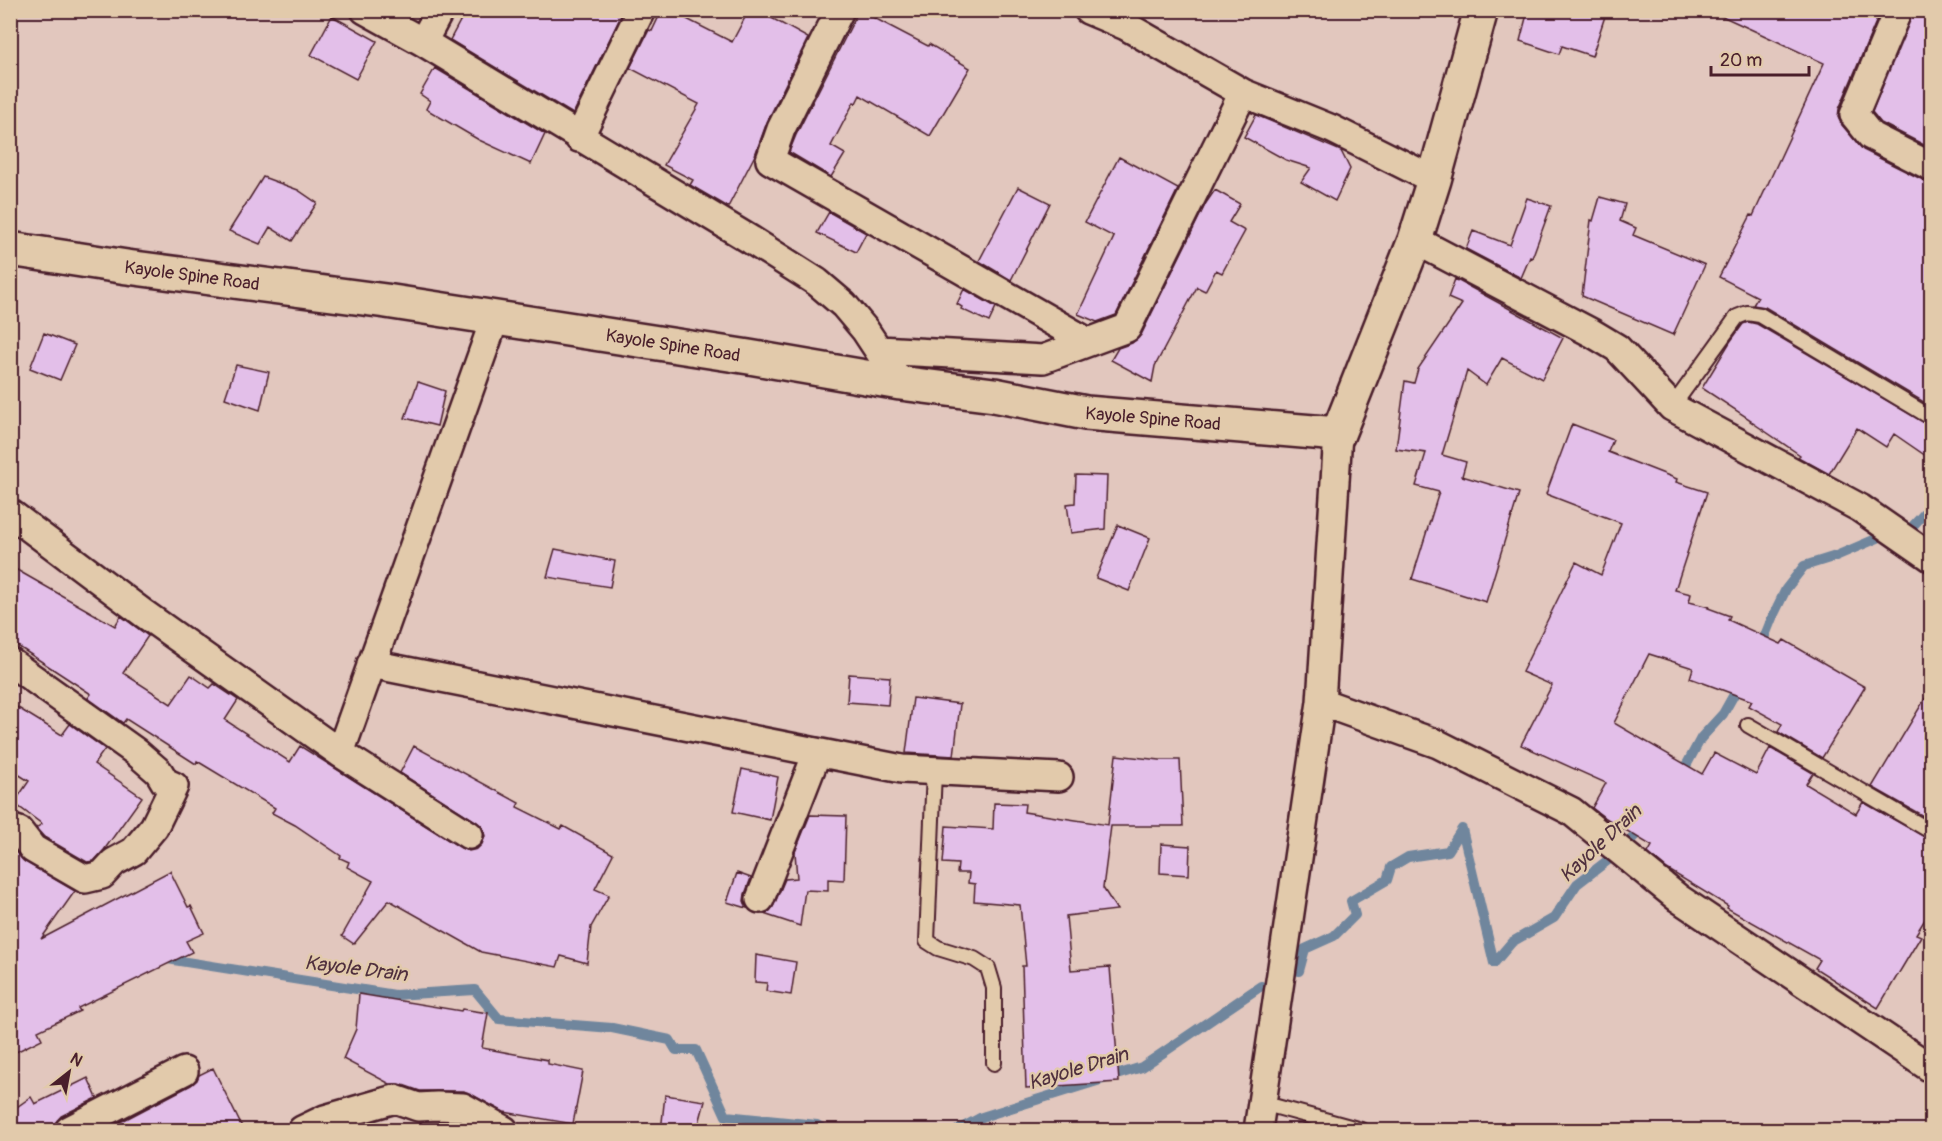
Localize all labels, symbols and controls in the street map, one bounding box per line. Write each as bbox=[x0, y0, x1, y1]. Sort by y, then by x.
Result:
scale bar bbox=[1711, 39, 1808, 77]
text: 20 m bbox=[1720, 49, 1762, 72]
street label: Kayole Spine Road bbox=[123, 256, 261, 296]
street label: Kayole Spine Road bbox=[604, 324, 742, 368]
street label: Kayole Spine Road bbox=[1084, 402, 1222, 436]
water label: Kayole Drain bbox=[1554, 798, 1648, 888]
water label: Kayole Drain bbox=[303, 950, 410, 987]
water label: Kayole Drain bbox=[1025, 1041, 1133, 1096]
north arrow bbox=[39, 1042, 99, 1102]
text: N bbox=[66, 1049, 86, 1071]

